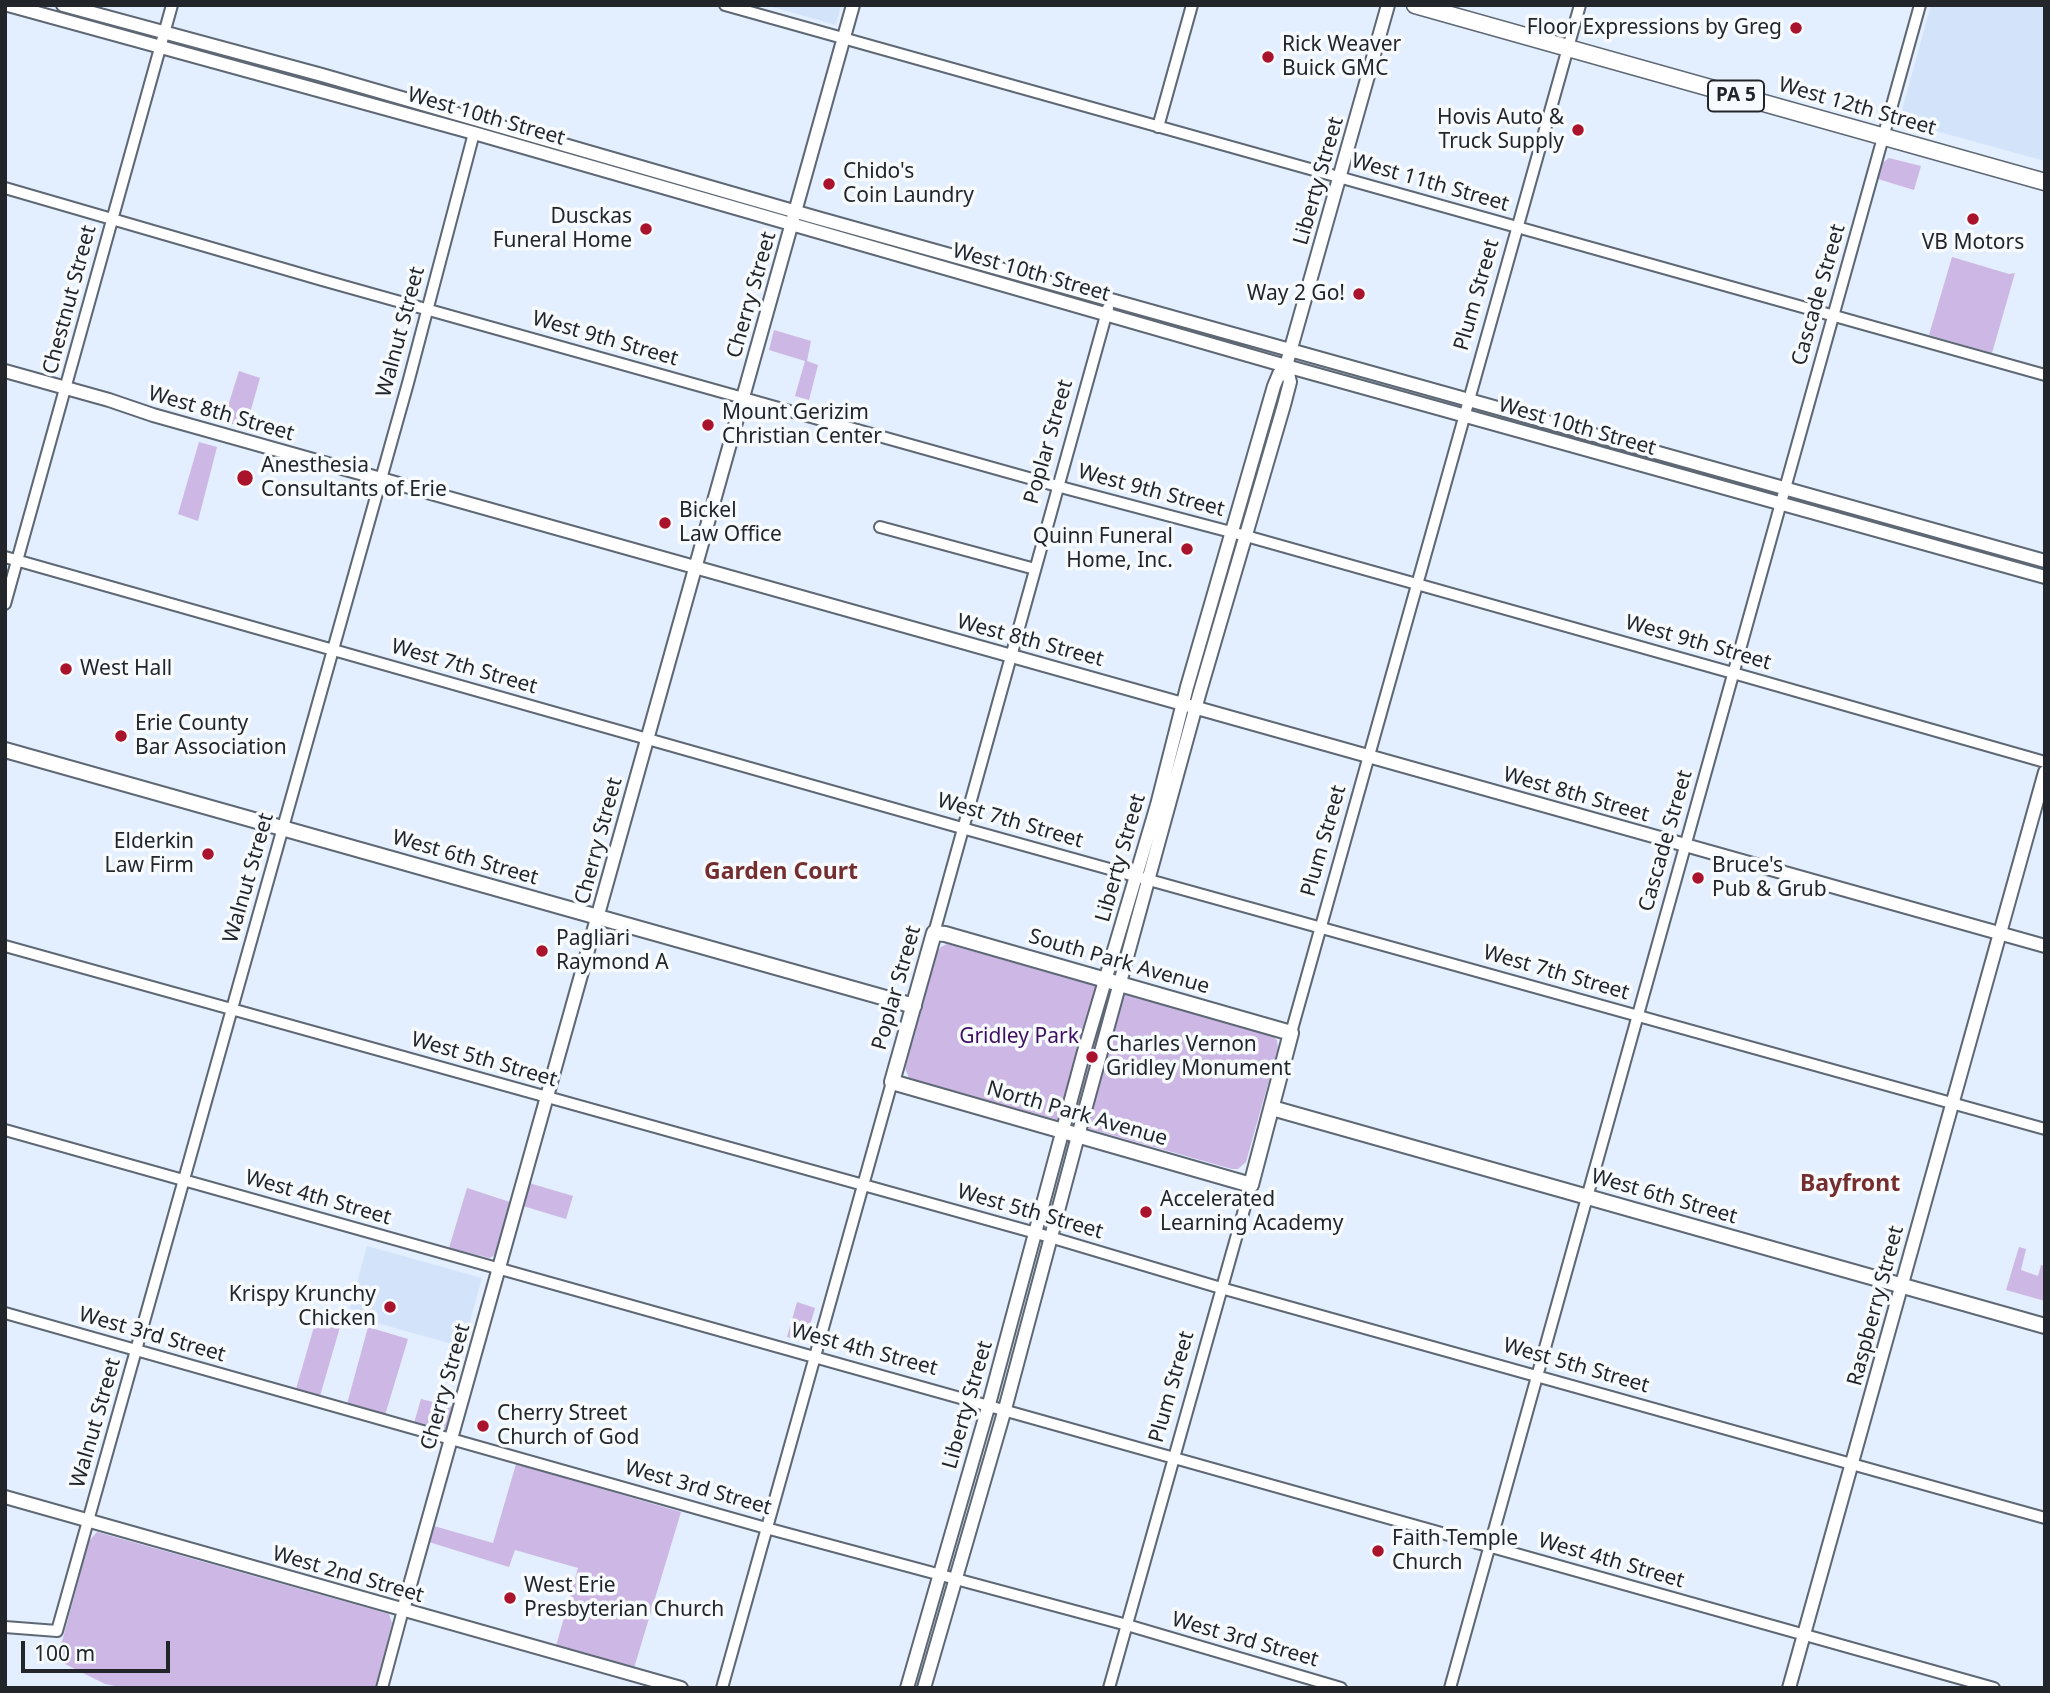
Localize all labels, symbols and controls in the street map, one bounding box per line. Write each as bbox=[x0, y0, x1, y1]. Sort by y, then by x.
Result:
place label: Floor Expressions by Greg bbox=[1527, 15, 1782, 41]
marker: Floor Expressions by Greg bbox=[1788, 20, 1804, 36]
place label: Rick Weaver Buick GMC bbox=[1282, 32, 1401, 82]
marker: Rick Weaver Buick GMC bbox=[1260, 49, 1276, 65]
street label: West 12th Street bbox=[1775, 72, 1939, 142]
road number: PA 5 bbox=[1708, 80, 1764, 111]
street label: West 10th Street bbox=[404, 82, 568, 152]
place label: Hovis Auto & Truck Supply bbox=[1437, 105, 1564, 155]
street label: Liberty Street bbox=[1289, 114, 1349, 248]
marker: Hovis Auto & Truck Supply bbox=[1570, 122, 1586, 138]
street label: West 11th Street bbox=[1348, 148, 1512, 218]
place label: Chido's Coin Laundry bbox=[843, 159, 974, 209]
marker: Chido's Coin Laundry bbox=[821, 176, 837, 192]
place label: Dusckas Funeral Home bbox=[493, 204, 632, 254]
marker: VB Motors bbox=[1965, 211, 1981, 227]
marker: Dusckas Funeral Home bbox=[638, 221, 654, 237]
street label: Cascade Street bbox=[1787, 221, 1851, 369]
street label: Chestnut Street bbox=[38, 223, 102, 377]
street label: Cherry Street bbox=[722, 229, 782, 361]
place label: VB Motors bbox=[1922, 230, 2024, 256]
street label: Plum Street bbox=[1449, 236, 1505, 354]
street label: West 10th Street bbox=[949, 238, 1113, 308]
street label: Walnut Street bbox=[371, 264, 431, 400]
place label: Way 2 Go! bbox=[1247, 281, 1345, 307]
marker: Way 2 Go! bbox=[1351, 286, 1367, 302]
street label: West 9th Street bbox=[529, 306, 681, 372]
street label: Poplar Street bbox=[1019, 377, 1079, 507]
street label: West 8th Street bbox=[145, 381, 297, 447]
street label: West 10th Street bbox=[1495, 392, 1659, 462]
place label: Mount Gerizim Christian Center bbox=[722, 400, 882, 450]
marker: Mount Gerizim Christian Center bbox=[700, 417, 716, 433]
place label: Anesthesia Consultants of Erie bbox=[261, 453, 447, 503]
street label: West 9th Street bbox=[1075, 459, 1227, 523]
marker: Anesthesia Consultants of Erie bbox=[235, 468, 255, 488]
place label: Bickel Law Office bbox=[679, 498, 782, 548]
marker: Bickel Law Office bbox=[657, 515, 673, 531]
place label: Quinn Funeral Home, Inc. bbox=[1033, 524, 1173, 574]
marker: Quinn Funeral Home, Inc. bbox=[1179, 541, 1195, 557]
street label: West 8th Street bbox=[954, 609, 1106, 673]
street label: West 9th Street bbox=[1622, 610, 1774, 676]
street label: West 7th Street bbox=[388, 634, 540, 700]
place label: West Hall bbox=[80, 656, 172, 682]
marker: West Hall bbox=[58, 661, 74, 677]
place label: Erie County Bar Association bbox=[135, 711, 287, 761]
marker: Erie County Bar Association bbox=[113, 728, 129, 744]
street label: West 8th Street bbox=[1500, 762, 1652, 828]
street label: Cascade Street bbox=[1634, 767, 1698, 915]
street label: Cherry Street bbox=[570, 775, 628, 907]
street label: Plum Street bbox=[1296, 782, 1352, 900]
street label: West 7th Street bbox=[934, 788, 1086, 854]
street label: Liberty Street bbox=[1091, 791, 1151, 925]
street label: Walnut Street bbox=[218, 810, 280, 946]
street label: West 6th Street bbox=[389, 825, 541, 891]
place label: Elderkin Law Firm bbox=[105, 829, 194, 879]
marker: Elderkin Law Firm bbox=[200, 846, 216, 862]
place label: Bruce's Pub & Grub bbox=[1712, 853, 1827, 903]
district label: Garden Court bbox=[704, 858, 858, 886]
marker: Bruce's Pub & Grub bbox=[1690, 870, 1706, 886]
street label: Poplar Street bbox=[867, 923, 927, 1053]
street label: South Park Avenue bbox=[1026, 924, 1212, 1000]
place label: Pagliari Raymond A bbox=[556, 926, 669, 976]
street label: West 7th Street bbox=[1480, 940, 1632, 1006]
marker: Pagliari Raymond A bbox=[534, 943, 550, 959]
park label: Gridley Park bbox=[959, 1024, 1079, 1050]
street label: West 5th Street bbox=[408, 1027, 560, 1093]
place label: Charles Vernon Gridley Monument bbox=[1106, 1032, 1291, 1082]
marker: Charles Vernon Gridley Monument bbox=[1084, 1049, 1100, 1065]
street label: North Park Avenue bbox=[984, 1076, 1170, 1152]
street label: West 6th Street bbox=[1588, 1164, 1740, 1230]
street label: West 4th Street bbox=[242, 1165, 394, 1231]
district label: Bayfront bbox=[1800, 1170, 1900, 1198]
street label: West 5th Street bbox=[954, 1179, 1106, 1245]
place label: Accelerated Learning Academy bbox=[1160, 1187, 1343, 1237]
marker: Accelerated Learning Academy bbox=[1138, 1204, 1154, 1220]
street label: Raspberry Street bbox=[1843, 1223, 1909, 1389]
place label: Krispy Krunchy Chicken bbox=[229, 1282, 376, 1332]
marker: Krispy Krunchy Chicken bbox=[382, 1299, 398, 1315]
street label: West 3rd Street bbox=[76, 1302, 228, 1368]
street label: West 4th Street bbox=[788, 1318, 940, 1382]
street label: Cherry Street bbox=[416, 1321, 476, 1453]
street label: Plum Street bbox=[1144, 1328, 1200, 1446]
street label: West 5th Street bbox=[1500, 1333, 1652, 1399]
street label: Liberty Street bbox=[938, 1338, 998, 1472]
street label: Walnut Street bbox=[65, 1355, 127, 1491]
place label: Cherry Street Church of God bbox=[497, 1401, 639, 1451]
marker: Cherry Street Church of God bbox=[475, 1418, 491, 1434]
street label: West 3rd Street bbox=[622, 1455, 774, 1521]
place label: Faith Temple Church bbox=[1392, 1526, 1518, 1576]
street label: West 4th Street bbox=[1535, 1528, 1687, 1594]
street label: West 2nd Street bbox=[270, 1541, 426, 1609]
marker: Faith Temple Church bbox=[1370, 1543, 1386, 1559]
place label: West Erie Presbyterian Church bbox=[524, 1573, 724, 1623]
marker: West Erie Presbyterian Church bbox=[502, 1590, 518, 1606]
street label: West 3rd Street bbox=[1169, 1607, 1321, 1673]
scale bar bbox=[24, 1626, 173, 1670]
text: 100 m bbox=[34, 1639, 95, 1667]

